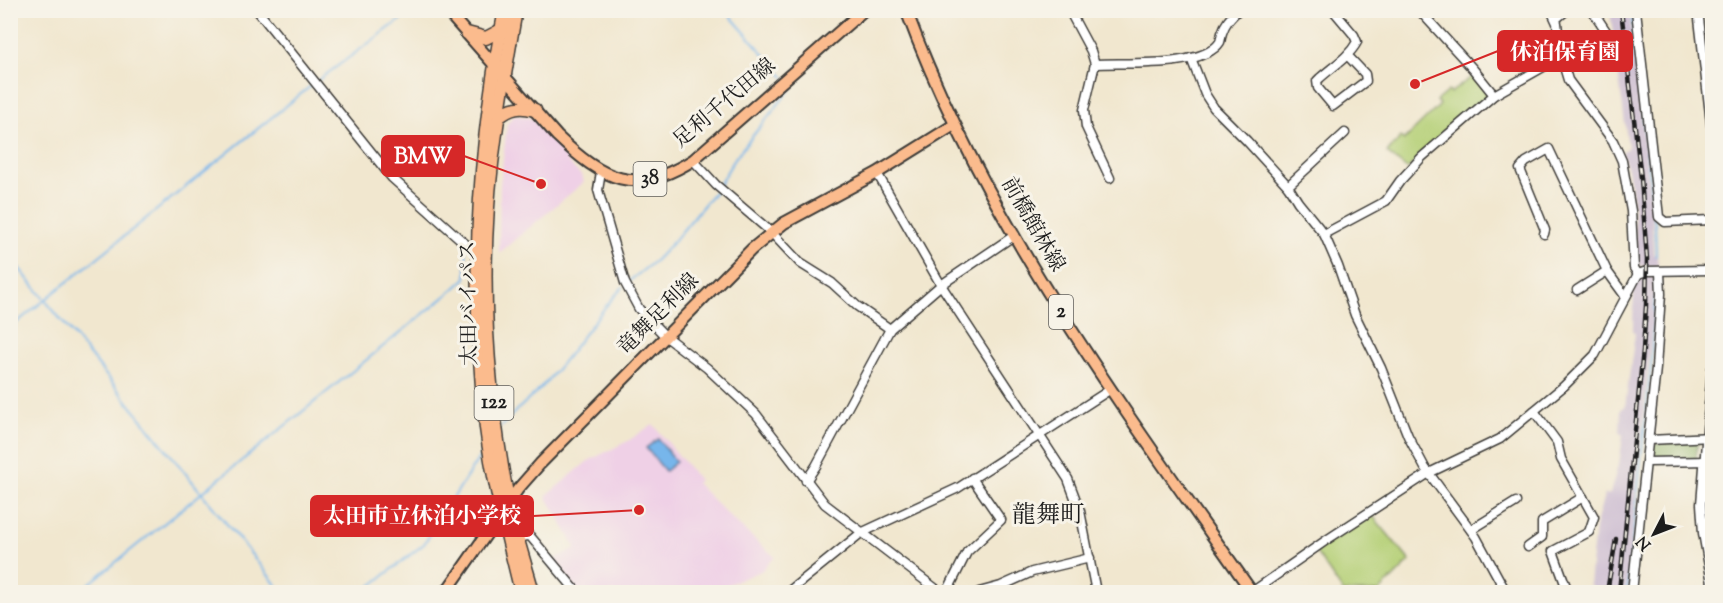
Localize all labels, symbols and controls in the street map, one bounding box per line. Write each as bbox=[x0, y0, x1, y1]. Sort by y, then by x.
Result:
callout: 休泊保育園 bbox=[1498, 31, 1632, 71]
text: 休泊保育園 bbox=[1510, 38, 1620, 70]
street label: 足利千代田線 bbox=[667, 52, 783, 156]
callout: BMW bbox=[382, 136, 464, 176]
text: BMW bbox=[394, 142, 453, 174]
road number: 38 bbox=[634, 162, 666, 196]
street label: 前橋館林線 bbox=[993, 172, 1071, 278]
street label: 太田バイパス bbox=[454, 240, 486, 366]
street label: 竜舞足利線 bbox=[611, 267, 707, 363]
road number: 2 bbox=[1049, 295, 1073, 329]
road number: 122 bbox=[474, 386, 514, 420]
callout: 太田市立休泊小学校 bbox=[311, 496, 533, 536]
district label: 龍舞町 bbox=[1012, 499, 1084, 533]
text: 太田市立休泊小学校 bbox=[323, 502, 521, 534]
north arrow bbox=[1624, 504, 1684, 564]
text: N bbox=[1632, 530, 1658, 555]

